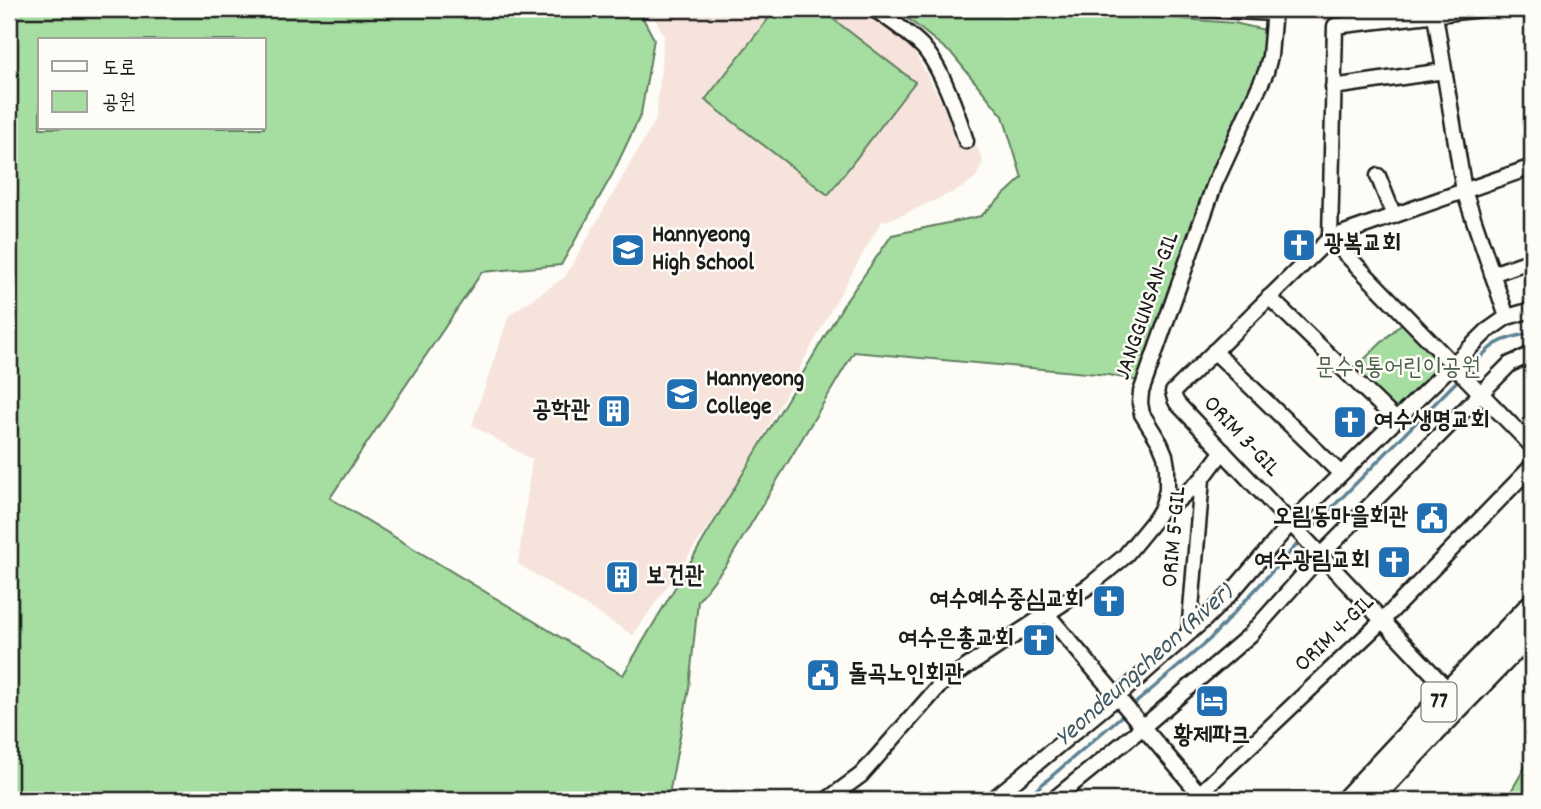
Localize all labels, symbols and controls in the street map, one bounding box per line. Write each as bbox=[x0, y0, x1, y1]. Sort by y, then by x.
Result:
legend bbox=[38, 38, 266, 130]
text: 도로 bbox=[102, 55, 136, 85]
text: 공원 bbox=[102, 89, 136, 119]
place label: Hannyeong High School bbox=[652, 219, 754, 281]
church icon: 광복교회 bbox=[1280, 226, 1318, 264]
street label: JANGGUNSAN-GIL bbox=[1107, 227, 1189, 385]
place label: 광복교회 bbox=[1324, 228, 1401, 262]
school or university icon: Hannyeong High School bbox=[609, 231, 647, 269]
park label: 문수9통어린이공원 bbox=[1315, 352, 1481, 386]
place label: Hannyeong College bbox=[706, 363, 804, 425]
school or university icon: Hannyeong College bbox=[663, 375, 701, 413]
street label: ORIM 3-GIL bbox=[1194, 389, 1288, 486]
building icon: 공학관 bbox=[595, 392, 633, 430]
place label: 공학관 bbox=[532, 394, 591, 428]
church icon: 여수생명교회 bbox=[1331, 403, 1369, 441]
place label: 여수생명교회 bbox=[1374, 405, 1490, 439]
street label: ORIM 5-GIL bbox=[1154, 485, 1196, 589]
public building icon: 오림동마을회관 bbox=[1413, 499, 1451, 537]
place label: 오림동마을회관 bbox=[1273, 501, 1409, 535]
church icon: 여수광림교회 bbox=[1375, 543, 1413, 581]
place label: 여수광림교회 bbox=[1254, 545, 1370, 579]
building icon: 보건관 bbox=[603, 558, 641, 596]
place label: 보건관 bbox=[646, 560, 705, 594]
water label: Yeondeungcheon (River) bbox=[1048, 575, 1243, 756]
church icon: 여수예수중심교회 bbox=[1090, 582, 1128, 620]
place label: 여수예수중심교회 bbox=[930, 584, 1084, 618]
street label: ORIM 4-GIL bbox=[1287, 587, 1383, 681]
church icon: 여수은총교회 bbox=[1020, 621, 1058, 659]
place label: 여수은총교회 bbox=[898, 623, 1014, 657]
public building icon: 돌곡노인회관 bbox=[804, 656, 842, 694]
place label: 돌곡노인회관 bbox=[848, 658, 965, 692]
hotel icon: 황제파크 bbox=[1193, 682, 1231, 720]
road number: 77 bbox=[1422, 682, 1456, 722]
place label: 황제파크 bbox=[1173, 720, 1251, 754]

